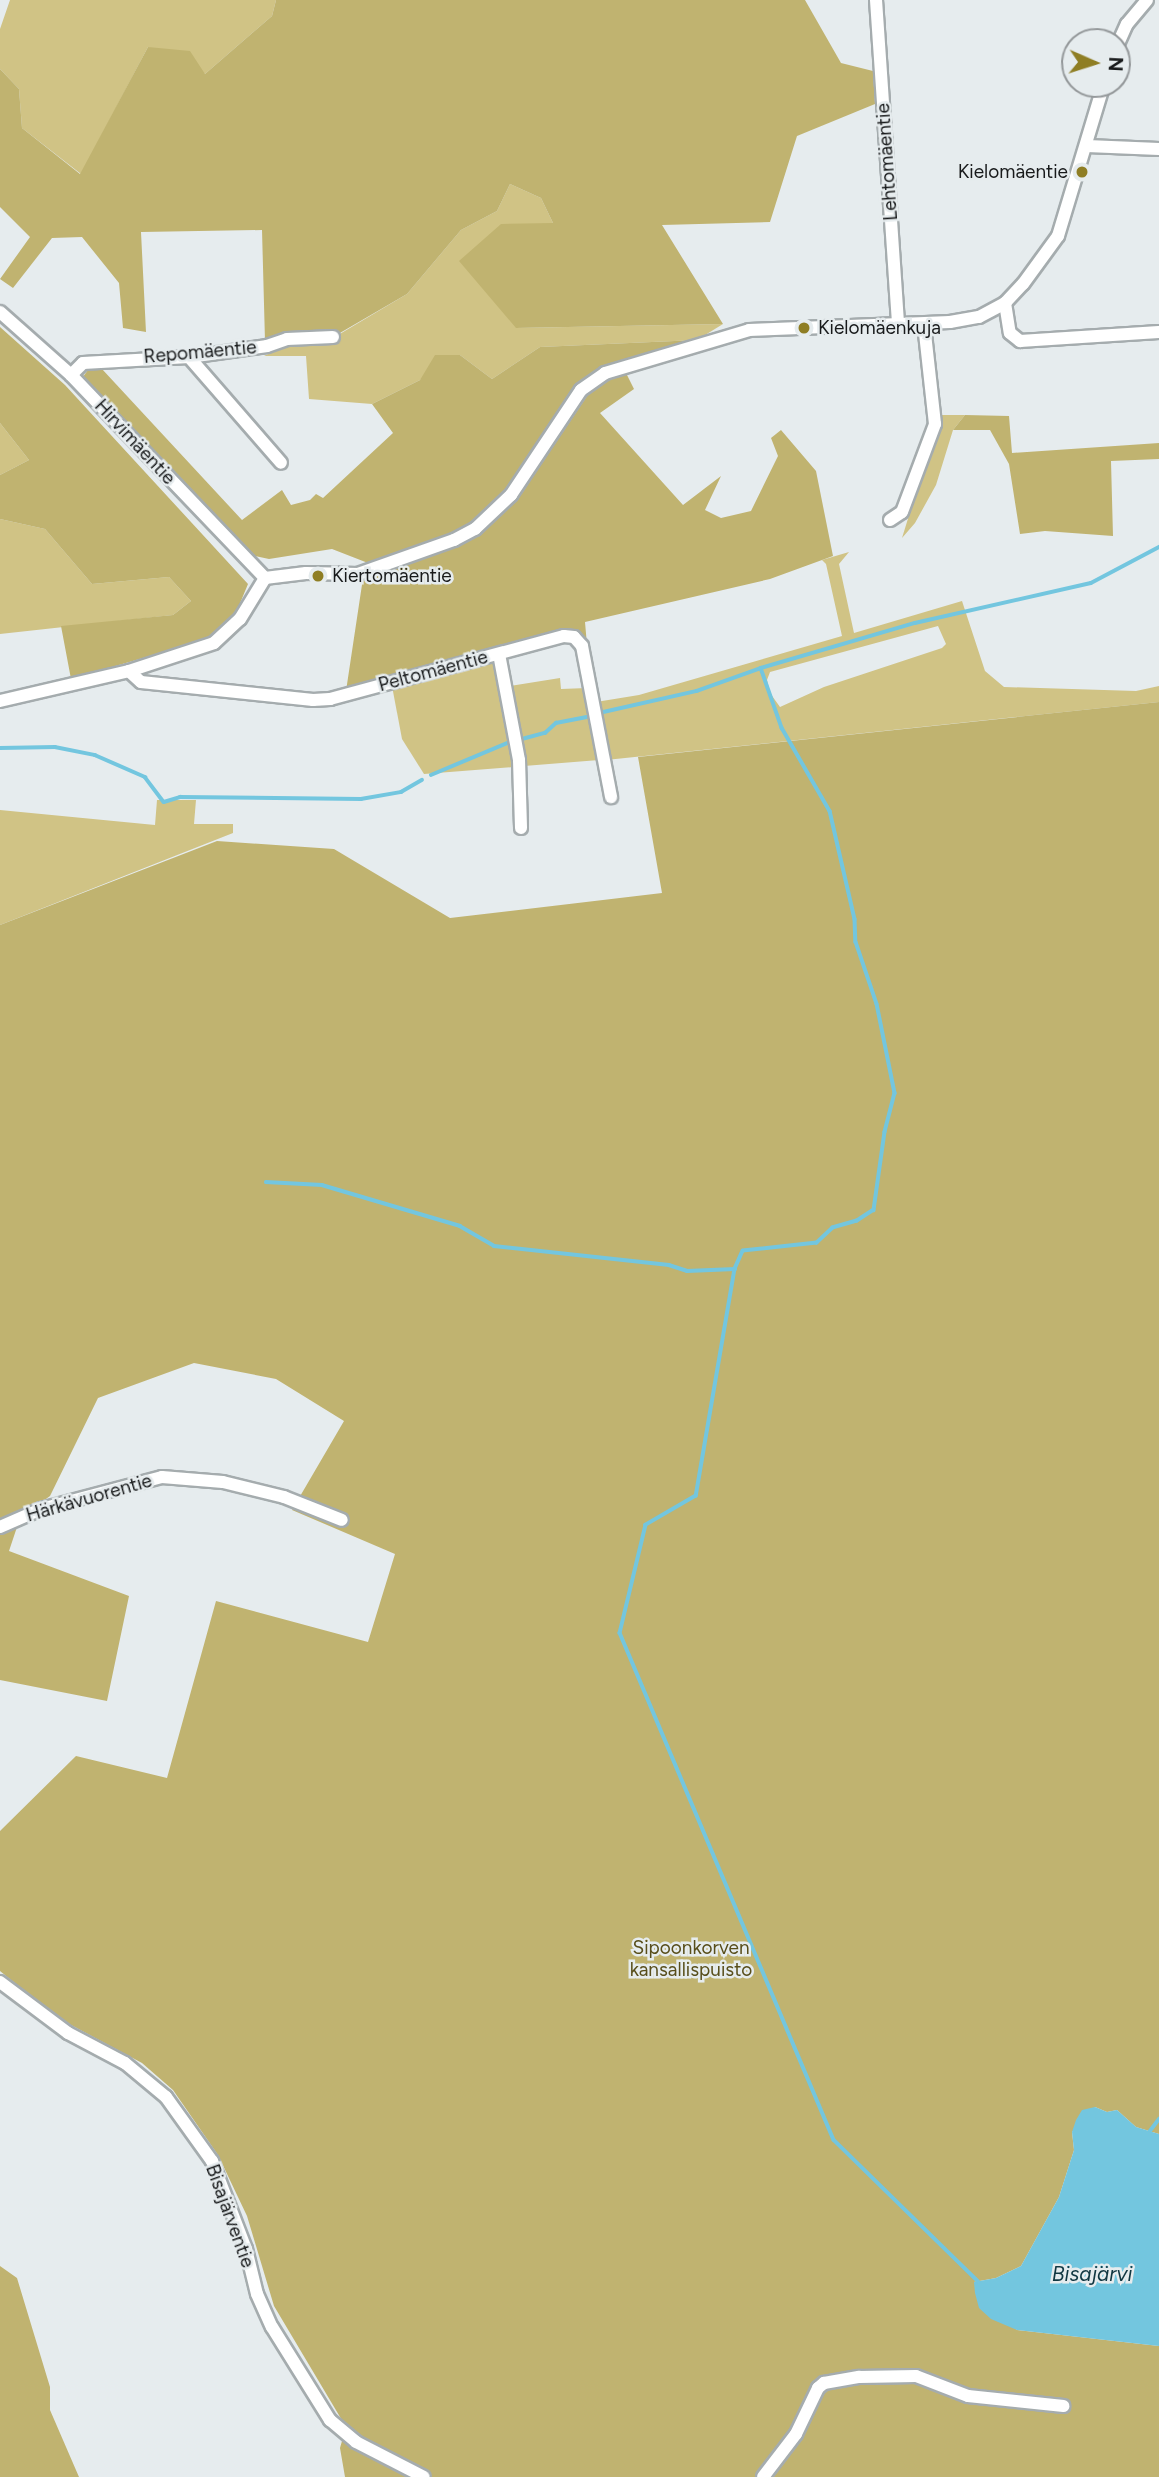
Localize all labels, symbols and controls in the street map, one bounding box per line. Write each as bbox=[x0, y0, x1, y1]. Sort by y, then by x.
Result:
north arrow bbox=[1061, 28, 1131, 98]
text: N bbox=[1104, 56, 1127, 72]
street label: Lehtomäentie bbox=[872, 102, 902, 222]
place label: Kielomäentie bbox=[958, 161, 1068, 183]
marker: Kielomäentie bbox=[1074, 164, 1090, 180]
place label: Kielomäenkuja bbox=[818, 317, 941, 339]
marker: Kielomäenkuja bbox=[796, 320, 812, 336]
street label: Repomäentie bbox=[143, 336, 257, 368]
street label: Hirvimäentie bbox=[90, 395, 180, 489]
place label: Kiertomäentie bbox=[332, 565, 452, 587]
marker: Kiertomäentie bbox=[310, 568, 326, 584]
street label: Peltomäentie bbox=[376, 645, 490, 697]
street label: Härkävuorentie bbox=[23, 1469, 155, 1527]
park label: Sipoonkorven kansallispuisto bbox=[630, 1937, 752, 1981]
street label: Bisajärventie bbox=[201, 2161, 259, 2271]
water label: Bisajärvi bbox=[1052, 2261, 1132, 2287]

